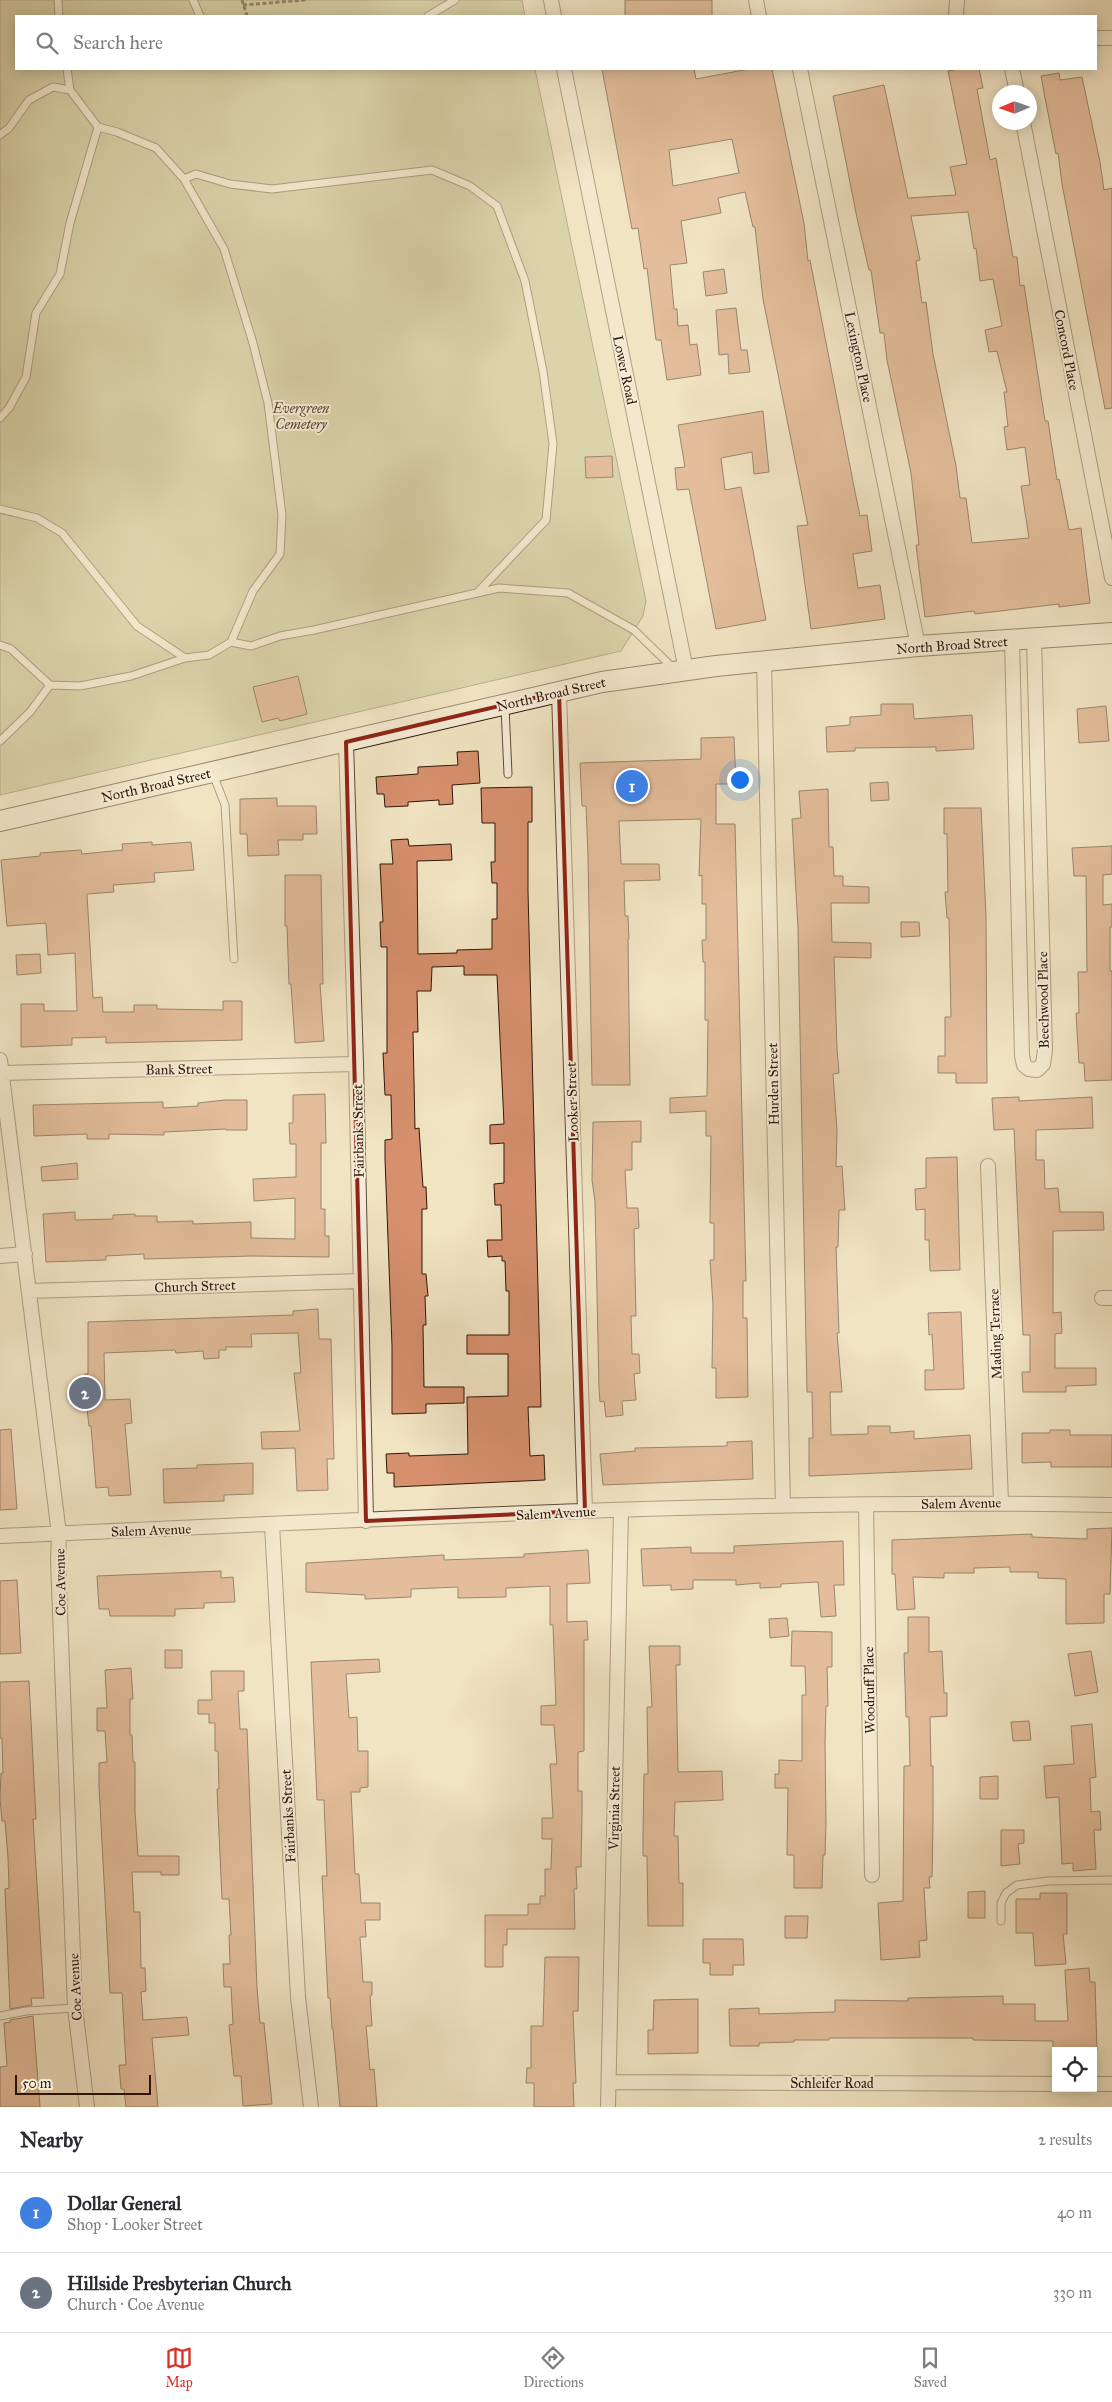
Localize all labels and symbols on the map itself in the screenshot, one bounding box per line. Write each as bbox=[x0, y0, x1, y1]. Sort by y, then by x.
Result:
north arrow bbox=[992, 85, 1037, 130]
street label: Concord Place bbox=[1050, 308, 1083, 392]
street label: Lexington Place bbox=[841, 310, 876, 404]
street label: Lower Road bbox=[609, 334, 640, 406]
park label: Evergreen Cemetery bbox=[272, 400, 330, 433]
street label: North Broad Street bbox=[896, 633, 1009, 658]
street label: North Broad Street bbox=[495, 674, 608, 715]
street label: North Broad Street bbox=[100, 765, 213, 806]
pin: 1 bbox=[616, 767, 648, 805]
your location bbox=[727, 767, 753, 793]
street label: Beechwood Place bbox=[1034, 951, 1053, 1049]
street label: Hurden Street bbox=[764, 1042, 783, 1126]
street label: Bank Street bbox=[145, 1060, 213, 1079]
street label: Looker Street bbox=[563, 1062, 582, 1142]
street label: Fairbanks Street bbox=[349, 1084, 368, 1178]
street label: Church Street bbox=[154, 1277, 236, 1296]
street label: Mading Terrace bbox=[985, 1288, 1006, 1380]
pin: 2 bbox=[69, 1374, 101, 1412]
street label: Salem Avenue bbox=[921, 1494, 1001, 1513]
street label: Salem Avenue bbox=[515, 1503, 597, 1524]
street label: Salem Avenue bbox=[111, 1521, 192, 1540]
street label: Coe Avenue bbox=[51, 1548, 70, 1616]
street label: Woodruff Place bbox=[860, 1646, 879, 1734]
street label: Virginia Street bbox=[605, 1766, 624, 1851]
street label: Fairbanks Street bbox=[278, 1769, 299, 1863]
street label: Coe Avenue bbox=[65, 1953, 86, 2021]
scale bar bbox=[15, 2072, 151, 2095]
street label: Schleifer Road bbox=[790, 2075, 874, 2092]

